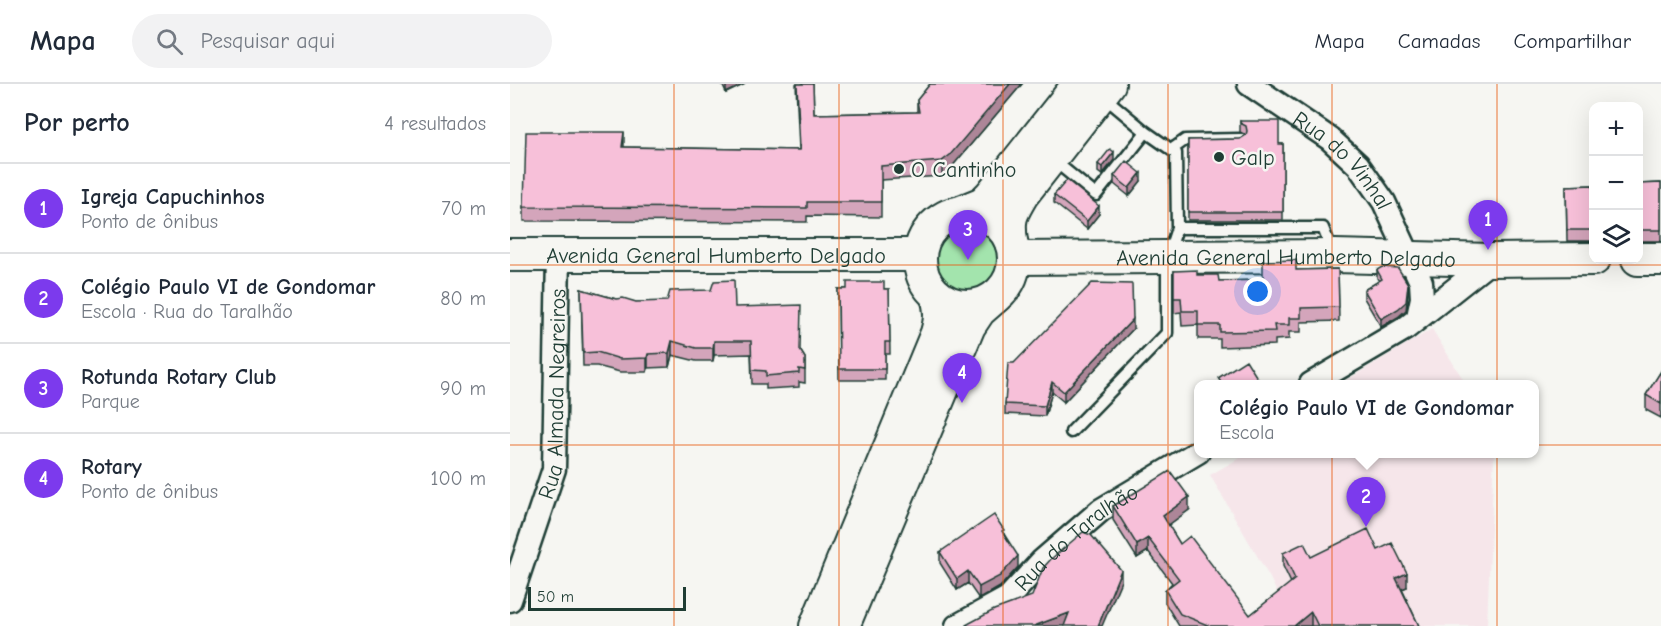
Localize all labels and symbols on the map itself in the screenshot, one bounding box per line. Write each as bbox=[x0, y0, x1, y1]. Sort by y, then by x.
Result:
street label: Rua do Vinhal bbox=[1288, 106, 1397, 213]
place label: Galp bbox=[1231, 145, 1275, 171]
marker: Galp bbox=[1212, 150, 1226, 164]
place label: O Cantinho bbox=[911, 157, 1016, 183]
marker: O Cantinho bbox=[892, 162, 906, 176]
pin: 1 bbox=[1468, 200, 1508, 250]
pin: 3 bbox=[948, 210, 988, 260]
street label: Avenida General Humberto Delgado bbox=[546, 243, 886, 269]
street label: Avenida General Humberto Delgado bbox=[1116, 244, 1456, 273]
your location bbox=[1243, 277, 1272, 306]
street label: Rua Almada Negreiros bbox=[533, 288, 571, 503]
pin: 4 bbox=[942, 354, 982, 403]
pin: 2 bbox=[1346, 478, 1386, 527]
street label: Rua do Taralhão bbox=[1009, 479, 1143, 597]
scale bar bbox=[528, 584, 686, 612]

